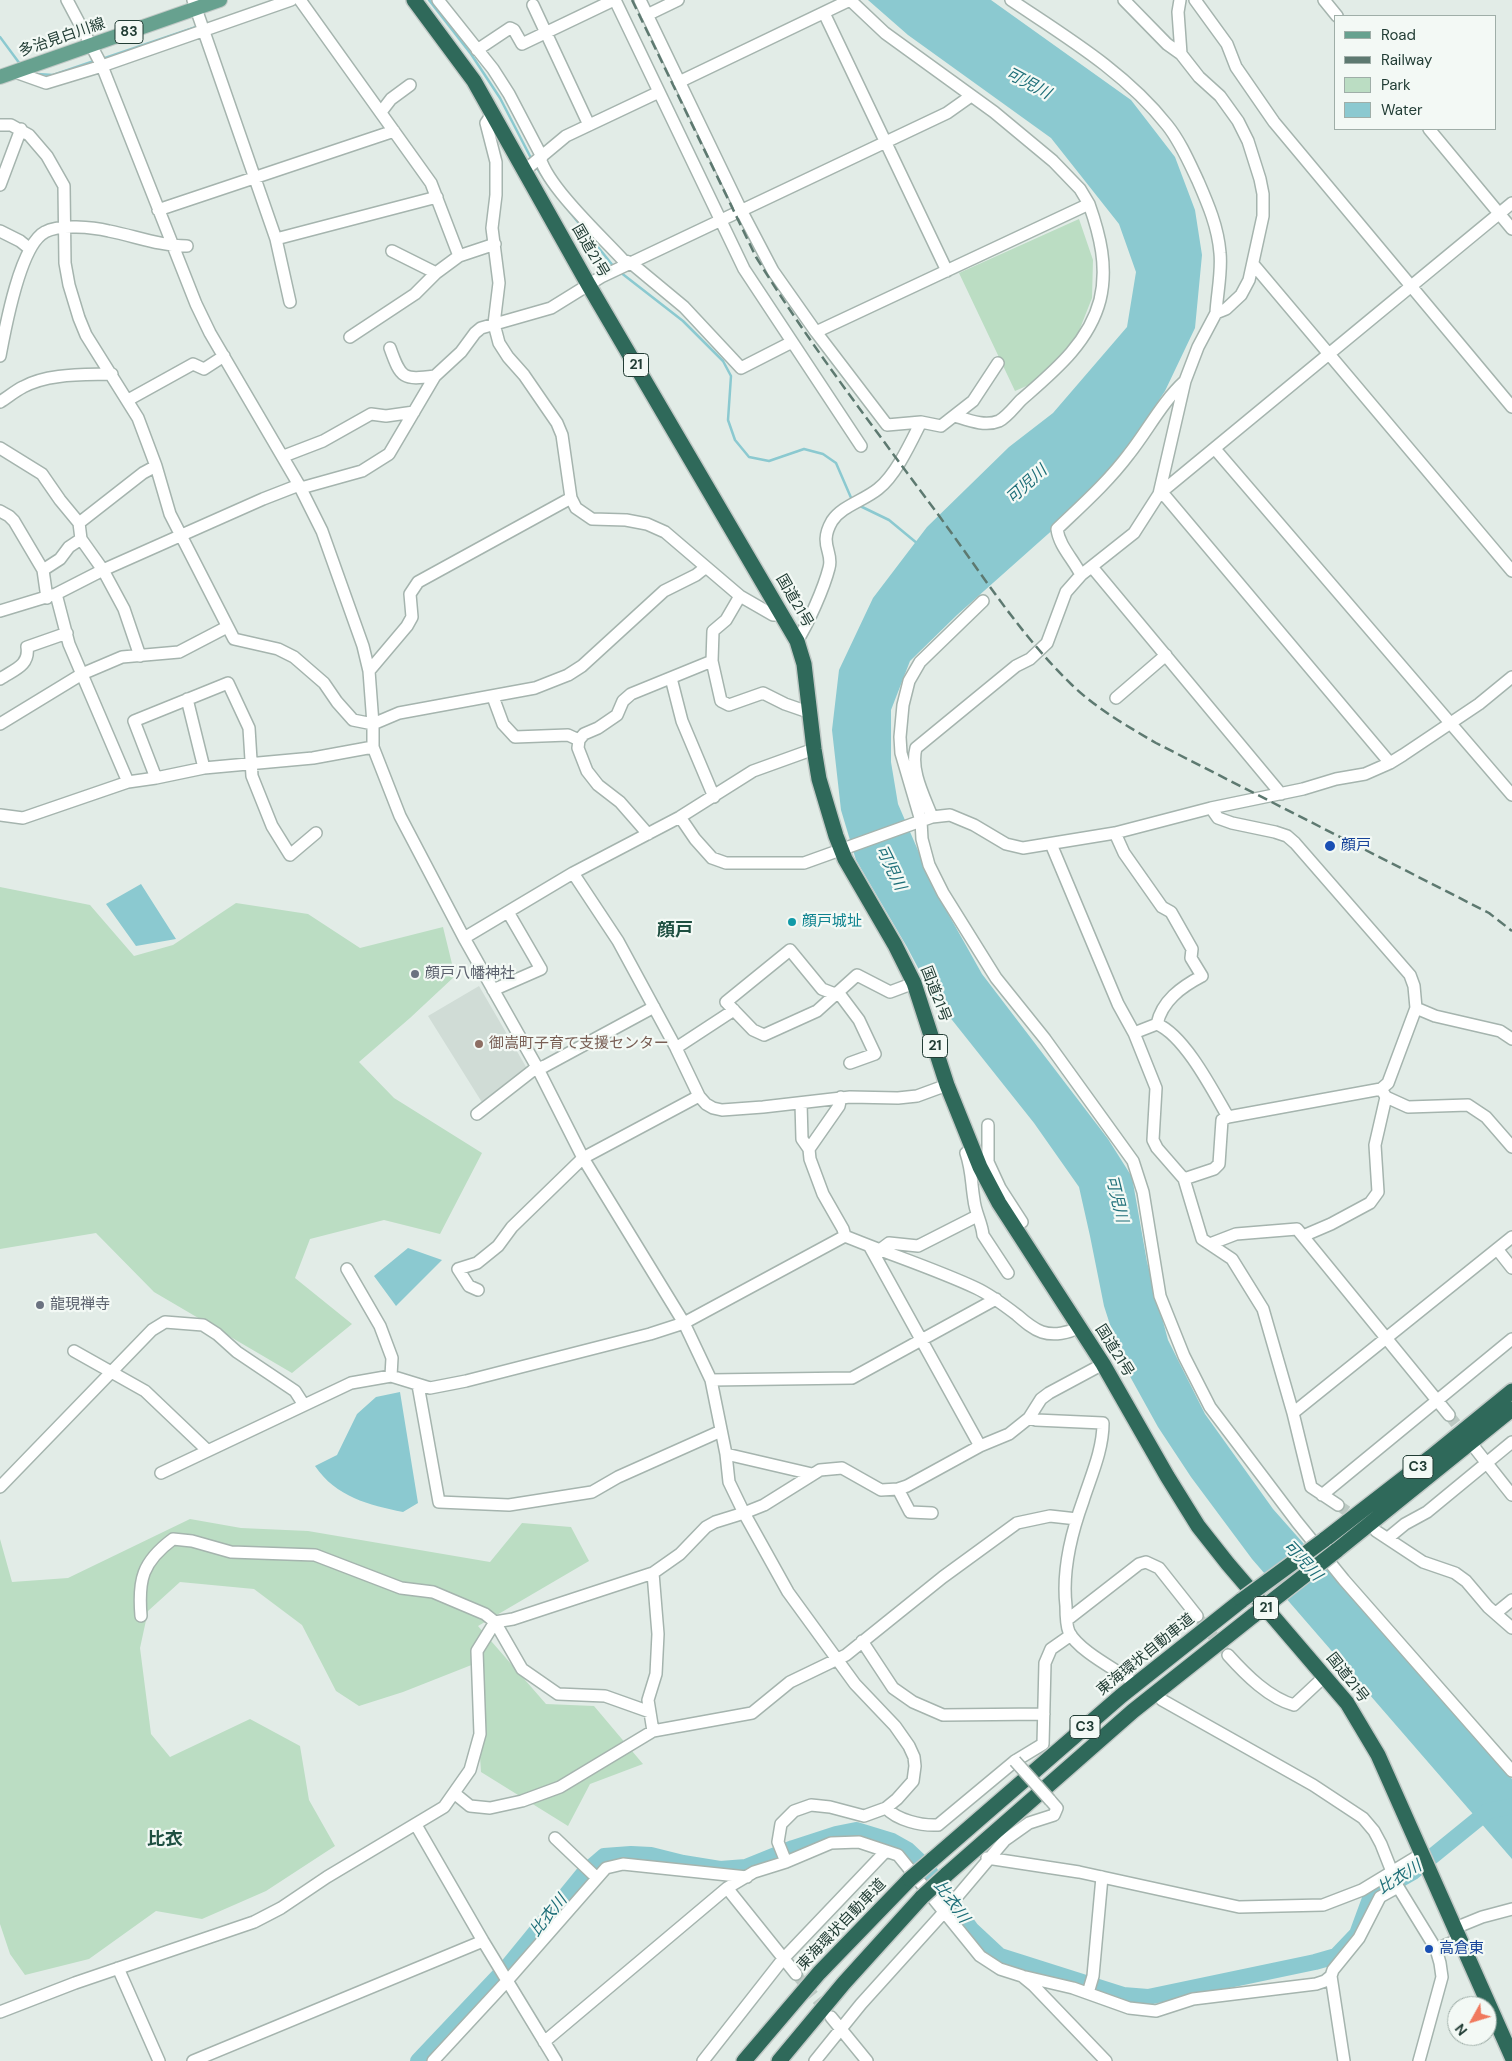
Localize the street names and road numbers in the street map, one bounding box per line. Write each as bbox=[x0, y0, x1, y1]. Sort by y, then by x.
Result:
street label: 多治見白川線 bbox=[17, 15, 107, 61]
road number: 83 bbox=[115, 21, 143, 44]
street label: 国道21号 bbox=[568, 221, 612, 281]
road number: 21 bbox=[624, 354, 648, 376]
street label: 国道21号 bbox=[772, 571, 816, 631]
street label: 国道21号 bbox=[916, 964, 954, 1024]
road number: 21 bbox=[922, 1034, 948, 1058]
street label: 国道21号 bbox=[1091, 1322, 1137, 1380]
road number: C3 bbox=[1403, 1455, 1433, 1478]
road number: 21 bbox=[1254, 1596, 1278, 1620]
street label: 東海環状自動車道 bbox=[1094, 1610, 1198, 1700]
street label: 国道21号 bbox=[1322, 1649, 1372, 1707]
road number: C3 bbox=[1070, 1715, 1100, 1738]
street label: 東海環状自動車道 bbox=[794, 1876, 890, 1974]

